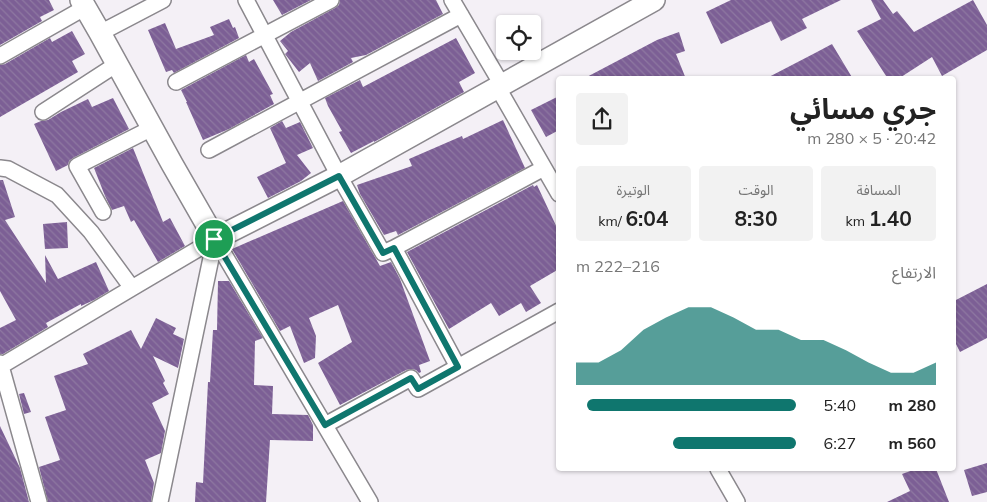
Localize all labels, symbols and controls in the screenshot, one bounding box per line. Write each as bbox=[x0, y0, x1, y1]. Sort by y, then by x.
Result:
map controls bbox=[496, 15, 541, 60]
button: locate bbox=[496, 15, 541, 60]
text: جري مسائي bbox=[790, 91, 936, 126]
button: share bbox=[576, 93, 628, 145]
text: 20:42 · 5 × 280 m bbox=[807, 128, 936, 148]
text: الوتيرة bbox=[617, 181, 650, 199]
text: الوقت bbox=[738, 181, 774, 199]
text: المسافة bbox=[857, 181, 901, 199]
text: 6:04 bbox=[625, 205, 668, 231]
text: 8:30 bbox=[735, 205, 778, 231]
text: 1.40 bbox=[869, 205, 912, 231]
text: /km bbox=[598, 212, 625, 230]
text: km bbox=[846, 212, 869, 230]
pin bbox=[193, 218, 235, 260]
icon: arrive bbox=[200, 225, 228, 253]
text: 216–222 m bbox=[576, 256, 660, 276]
text: الارتفاع bbox=[892, 262, 936, 282]
text: 5:40 bbox=[824, 395, 856, 415]
text: 280 m bbox=[888, 395, 936, 415]
text: 6:27 bbox=[824, 433, 856, 453]
text: 560 m bbox=[888, 433, 936, 453]

